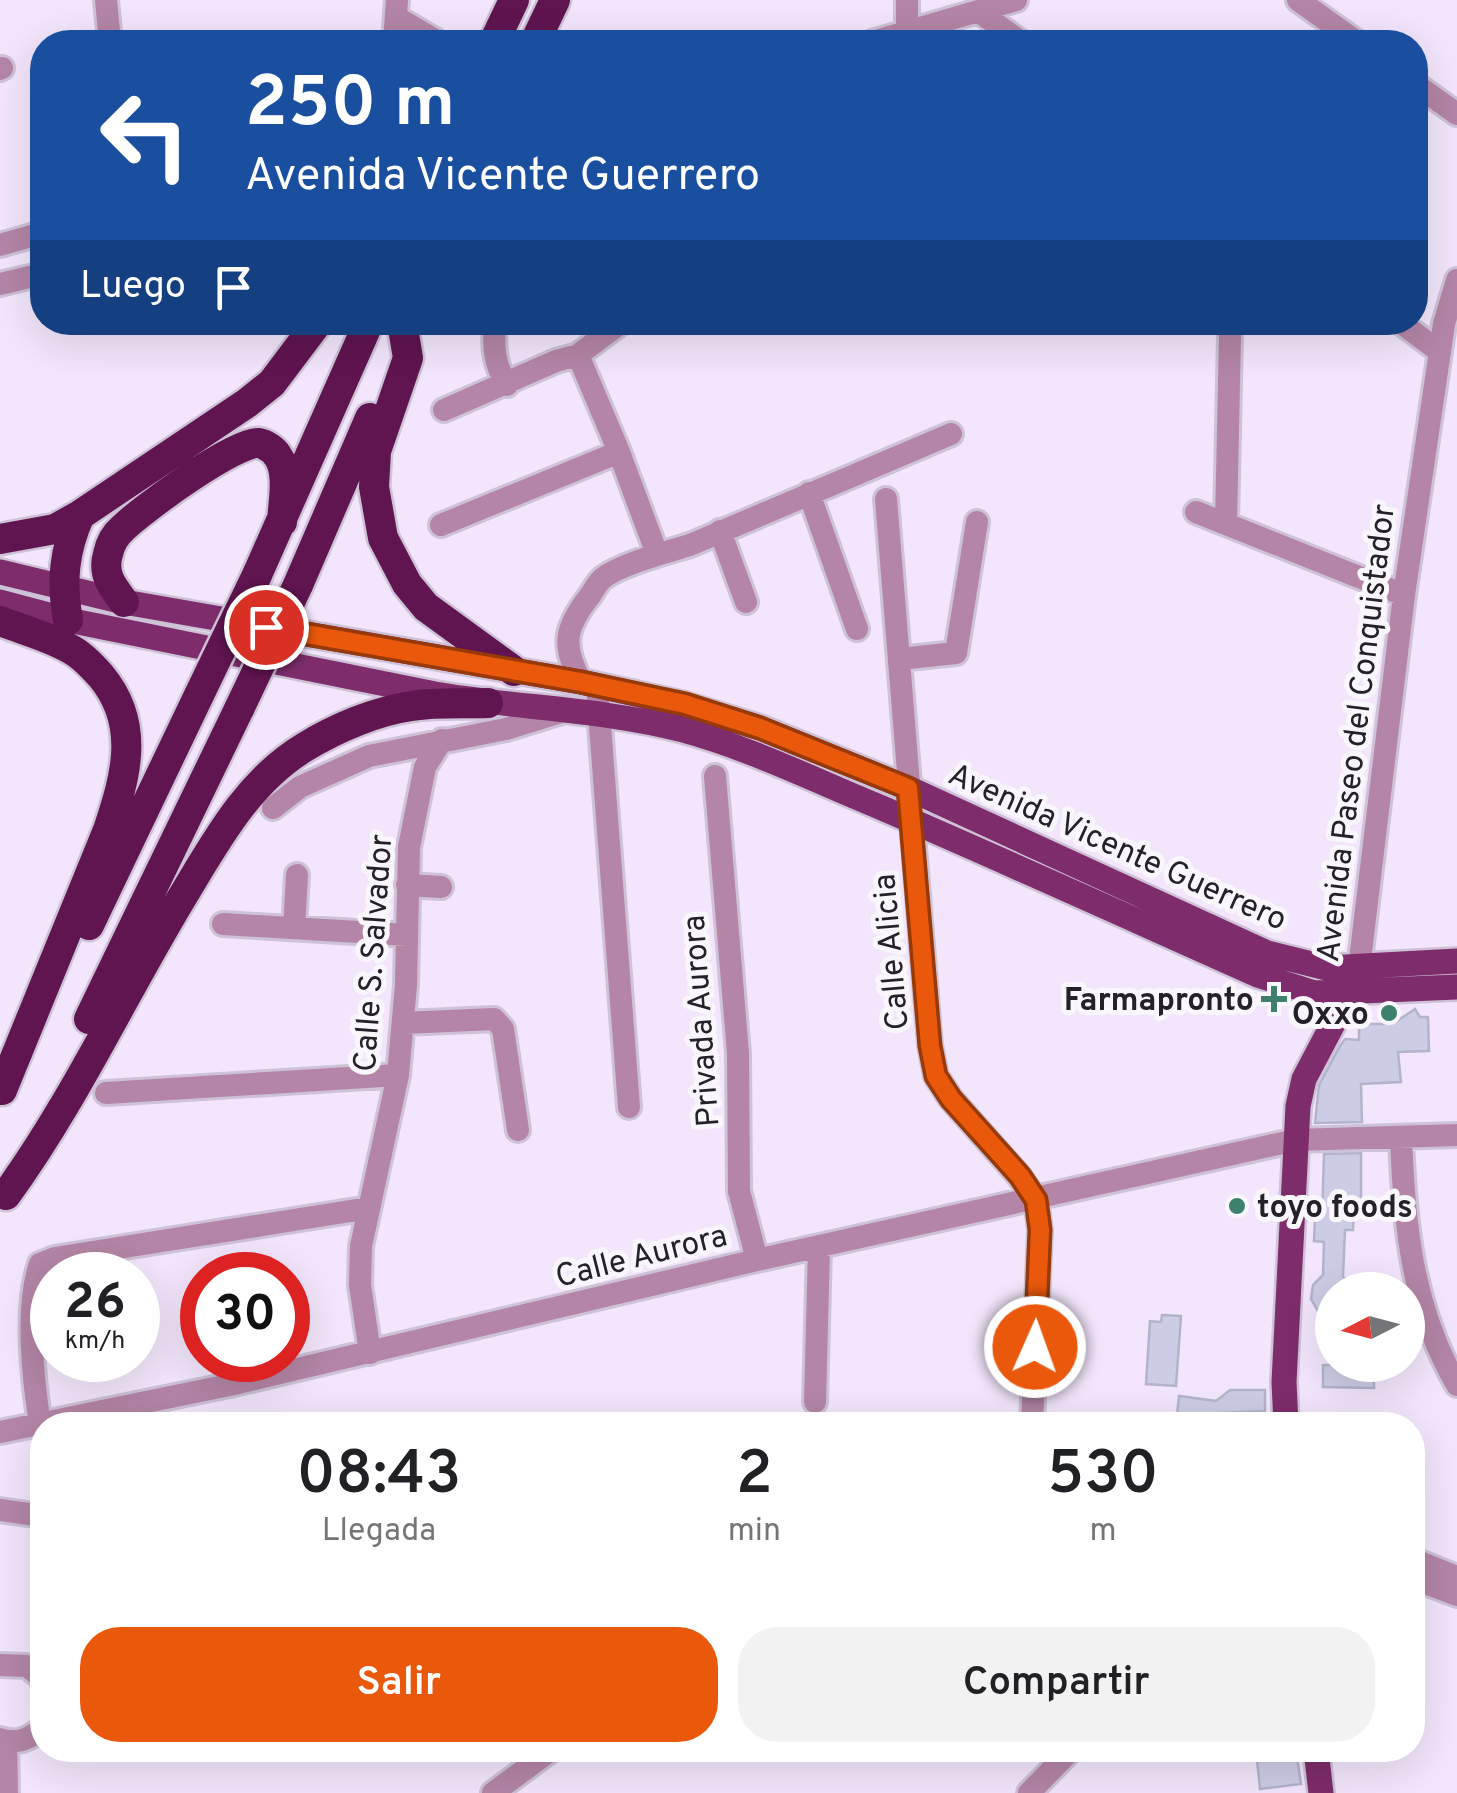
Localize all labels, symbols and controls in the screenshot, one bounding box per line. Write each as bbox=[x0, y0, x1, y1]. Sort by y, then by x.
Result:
text: 250 m bbox=[245, 62, 455, 151]
icon: left bbox=[80, 70, 210, 200]
text: Avenida Vicente Guerrero bbox=[245, 149, 760, 206]
icon: arrive bbox=[206, 260, 261, 315]
text: Luego bbox=[80, 263, 186, 312]
street label: Avenida Paseo del Conquistador bbox=[1310, 502, 1406, 964]
pin bbox=[224, 585, 309, 670]
icon: arrive bbox=[239, 600, 294, 655]
street label: Avenida Vicente Guerrero bbox=[941, 756, 1292, 942]
street label: Calle S. Salvador bbox=[347, 833, 403, 1073]
street label: Calle Alicia bbox=[866, 872, 920, 1032]
street label: Privada Aurora bbox=[676, 913, 730, 1128]
place label: Farmapronto bbox=[1064, 982, 1254, 1022]
marker: Farmapronto bbox=[1263, 988, 1285, 1010]
place label: Oxxo bbox=[1292, 996, 1369, 1036]
marker: Oxxo bbox=[1378, 1002, 1400, 1024]
place label: toyo foods bbox=[1257, 1189, 1413, 1229]
marker: toyo foods bbox=[1226, 1195, 1248, 1217]
street label: Calle Aurora bbox=[552, 1217, 732, 1299]
speed limit sign: 30 bbox=[180, 1252, 310, 1382]
north arrow bbox=[1315, 1272, 1425, 1382]
map controls bbox=[1315, 1272, 1425, 1382]
text: 26 bbox=[64, 1273, 126, 1336]
position arrow bbox=[983, 1295, 1087, 1399]
text: km/h bbox=[65, 1326, 125, 1358]
text: 08:43 bbox=[296, 1439, 461, 1515]
text: 2 bbox=[736, 1439, 773, 1515]
text: 530 bbox=[1047, 1439, 1159, 1515]
text: Llegada bbox=[322, 1512, 436, 1552]
text: min bbox=[728, 1512, 781, 1552]
text: m bbox=[1089, 1512, 1117, 1552]
button: Salir bbox=[80, 1627, 718, 1742]
button: Compartir bbox=[738, 1627, 1375, 1742]

